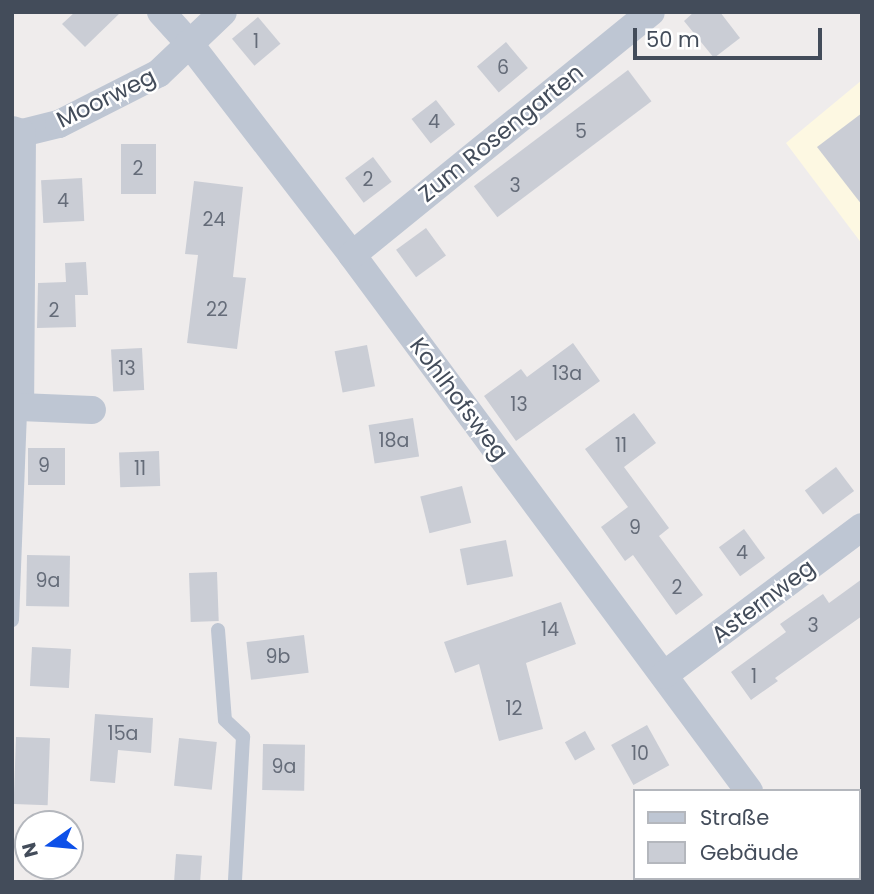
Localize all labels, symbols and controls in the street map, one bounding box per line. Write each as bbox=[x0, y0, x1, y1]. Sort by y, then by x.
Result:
scale bar bbox=[636, 14, 825, 58]
text: 50 m bbox=[646, 25, 700, 54]
house number: 1 bbox=[253, 31, 259, 53]
house number: 6 bbox=[497, 57, 509, 79]
street label: Zum Rosengarten bbox=[413, 58, 589, 208]
street label: Moorweg bbox=[52, 62, 160, 134]
house number: 4 bbox=[428, 111, 440, 133]
house number: 5 bbox=[575, 121, 587, 143]
house number: 2 bbox=[133, 158, 143, 180]
house number: 2 bbox=[363, 169, 373, 191]
house number: 3 bbox=[509, 175, 521, 197]
house number: 4 bbox=[57, 190, 69, 212]
house number: 24 bbox=[203, 209, 225, 231]
house number: 22 bbox=[206, 299, 228, 321]
house number: 2 bbox=[49, 300, 59, 322]
street label: Kohlhofsweg bbox=[404, 332, 514, 466]
house number: 13 bbox=[118, 358, 136, 380]
house number: 13a bbox=[552, 363, 582, 385]
house number: 13 bbox=[510, 394, 528, 416]
house number: 18a bbox=[379, 430, 409, 452]
house number: 11 bbox=[615, 435, 627, 457]
house number: 9 bbox=[38, 455, 50, 477]
house number: 11 bbox=[134, 458, 146, 480]
house number: 9 bbox=[629, 517, 641, 539]
house number: 4 bbox=[736, 542, 748, 564]
street label: Asternweg bbox=[706, 553, 820, 649]
house number: 9a bbox=[36, 570, 60, 592]
house number: 2 bbox=[672, 577, 682, 599]
house number: 3 bbox=[807, 615, 819, 637]
house number: 14 bbox=[541, 619, 559, 641]
house number: 9b bbox=[266, 646, 290, 668]
house number: 1 bbox=[751, 666, 757, 688]
house number: 12 bbox=[505, 698, 523, 720]
house number: 15a bbox=[108, 723, 138, 745]
house number: 10 bbox=[631, 743, 649, 765]
house number: 9a bbox=[272, 756, 296, 778]
legend bbox=[632, 789, 860, 880]
text: Straße bbox=[700, 803, 769, 832]
north arrow bbox=[14, 810, 84, 880]
text: Gebäude bbox=[700, 838, 798, 867]
text: N bbox=[15, 840, 45, 860]

